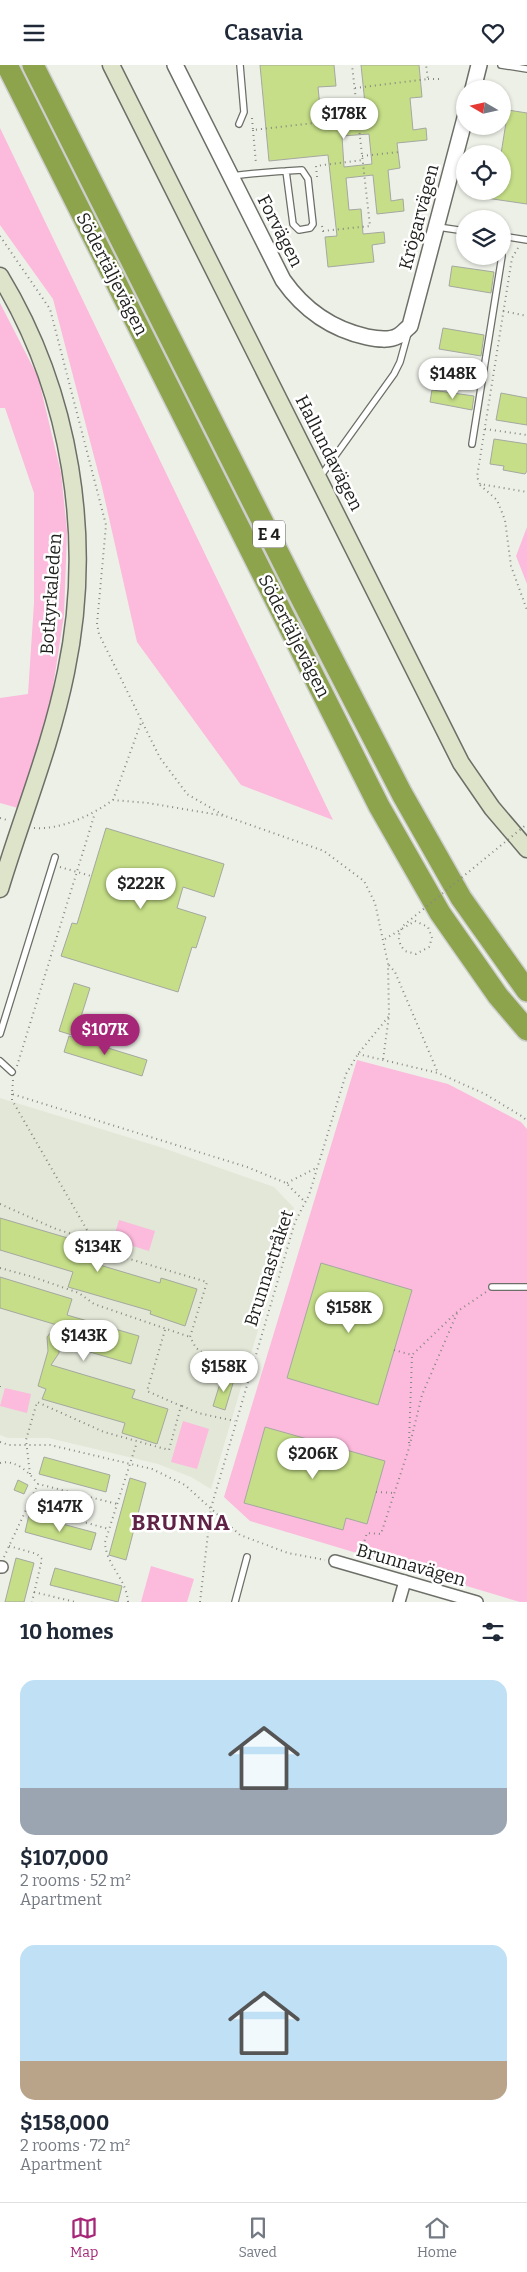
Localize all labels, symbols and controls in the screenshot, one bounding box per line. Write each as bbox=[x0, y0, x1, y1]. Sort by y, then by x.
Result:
icon: menu bbox=[20, 19, 48, 47]
text: Casavia bbox=[224, 19, 303, 46]
icon: heart bbox=[479, 19, 507, 47]
north arrow bbox=[456, 80, 511, 135]
map controls bbox=[456, 80, 511, 265]
pin: $178K bbox=[309, 97, 379, 140]
text: $178K bbox=[321, 104, 367, 123]
button: locate bbox=[456, 145, 511, 200]
street label: Krögarvägen bbox=[394, 161, 444, 272]
street label: Forvägen bbox=[253, 191, 308, 271]
street label: Södertäljevägen bbox=[71, 209, 153, 340]
button: layers bbox=[456, 210, 511, 265]
pin: $148K bbox=[418, 357, 488, 400]
text: $148K bbox=[429, 364, 477, 383]
street label: Hallundavägen bbox=[290, 392, 368, 515]
road number: E 4 bbox=[253, 521, 285, 547]
street label: Botkyrkaleden bbox=[36, 532, 66, 655]
street label: Södertäljevägen bbox=[253, 571, 335, 702]
pin: $222K bbox=[106, 867, 176, 910]
text: $222K bbox=[117, 874, 165, 893]
pin: $107K bbox=[70, 1013, 140, 1056]
text: $107K bbox=[82, 1020, 128, 1039]
street label: Brunnastråket bbox=[240, 1206, 298, 1329]
pin: $134K bbox=[63, 1231, 133, 1273]
text: $134K bbox=[75, 1237, 122, 1256]
pin: $158K bbox=[314, 1291, 384, 1334]
text: $158K bbox=[326, 1298, 372, 1317]
pin: $143K bbox=[49, 1319, 119, 1362]
text: $143K bbox=[61, 1326, 107, 1345]
pin: $158K bbox=[189, 1351, 259, 1393]
text: $158K bbox=[201, 1357, 247, 1376]
pin: $206K bbox=[278, 1437, 348, 1480]
text: $206K bbox=[288, 1444, 338, 1463]
pin: $147K bbox=[25, 1491, 95, 1533]
text: $147K bbox=[37, 1497, 83, 1516]
district label: BRUNNA bbox=[131, 1509, 231, 1536]
street label: Brunnavägen bbox=[354, 1539, 469, 1591]
icon: filters bbox=[479, 1618, 507, 1646]
text: 10 homes bbox=[20, 1619, 114, 1645]
icon: home bbox=[219, 1713, 309, 1803]
text: $107,000 bbox=[20, 1845, 109, 1871]
text: 2 rooms · 52 m² bbox=[20, 1871, 131, 1890]
text: Apartment bbox=[20, 1890, 102, 1909]
icon: home bbox=[219, 1978, 309, 2068]
text: $158,000 bbox=[20, 2110, 109, 2136]
text: 2 rooms · 72 m² bbox=[20, 2136, 130, 2155]
text: Apartment bbox=[20, 2155, 102, 2174]
tab: Map bbox=[70, 2214, 98, 2261]
tab: Saved bbox=[238, 2214, 277, 2261]
tab: Home bbox=[417, 2214, 457, 2261]

